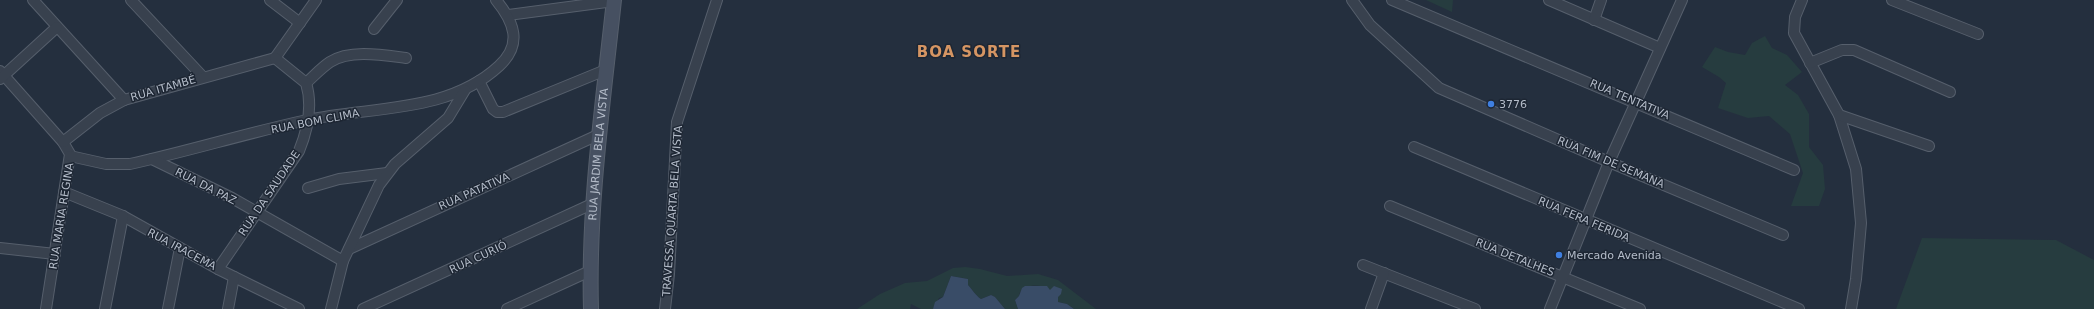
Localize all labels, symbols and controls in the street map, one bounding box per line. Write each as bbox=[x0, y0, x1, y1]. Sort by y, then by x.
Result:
district label: BOA SORTE bbox=[917, 43, 1021, 61]
street label: RUA ITAMBÉ bbox=[129, 73, 197, 104]
street label: RUA TENTATIVA bbox=[1588, 77, 1672, 122]
street label: RUA JARDIM BELA VISTA bbox=[586, 87, 611, 221]
place label: 3776 bbox=[1499, 98, 1527, 111]
marker: 3776 bbox=[1486, 99, 1496, 109]
street label: RUA BOM CLIMA bbox=[270, 106, 361, 136]
street label: TRAVESSA QUARTA BELA VISTA bbox=[660, 125, 685, 298]
street label: RUA FIM DE SEMANA bbox=[1555, 134, 1667, 191]
street label: RUA DA SAUDADE bbox=[236, 148, 303, 238]
street label: RUA MARIA REGINA bbox=[47, 161, 76, 270]
street label: RUA DA PAZ bbox=[173, 165, 239, 208]
street label: RUA PATATIVA bbox=[437, 170, 512, 213]
street label: RUA FERA FERIDA bbox=[1536, 194, 1632, 245]
street label: RUA IRACEMA bbox=[145, 226, 219, 273]
street label: RUA DETALHES bbox=[1474, 236, 1556, 279]
street label: RUA CURIÓ bbox=[447, 238, 509, 276]
place label: Mercado Avenida bbox=[1567, 249, 1661, 262]
marker: Mercado Avenida bbox=[1554, 250, 1564, 260]

